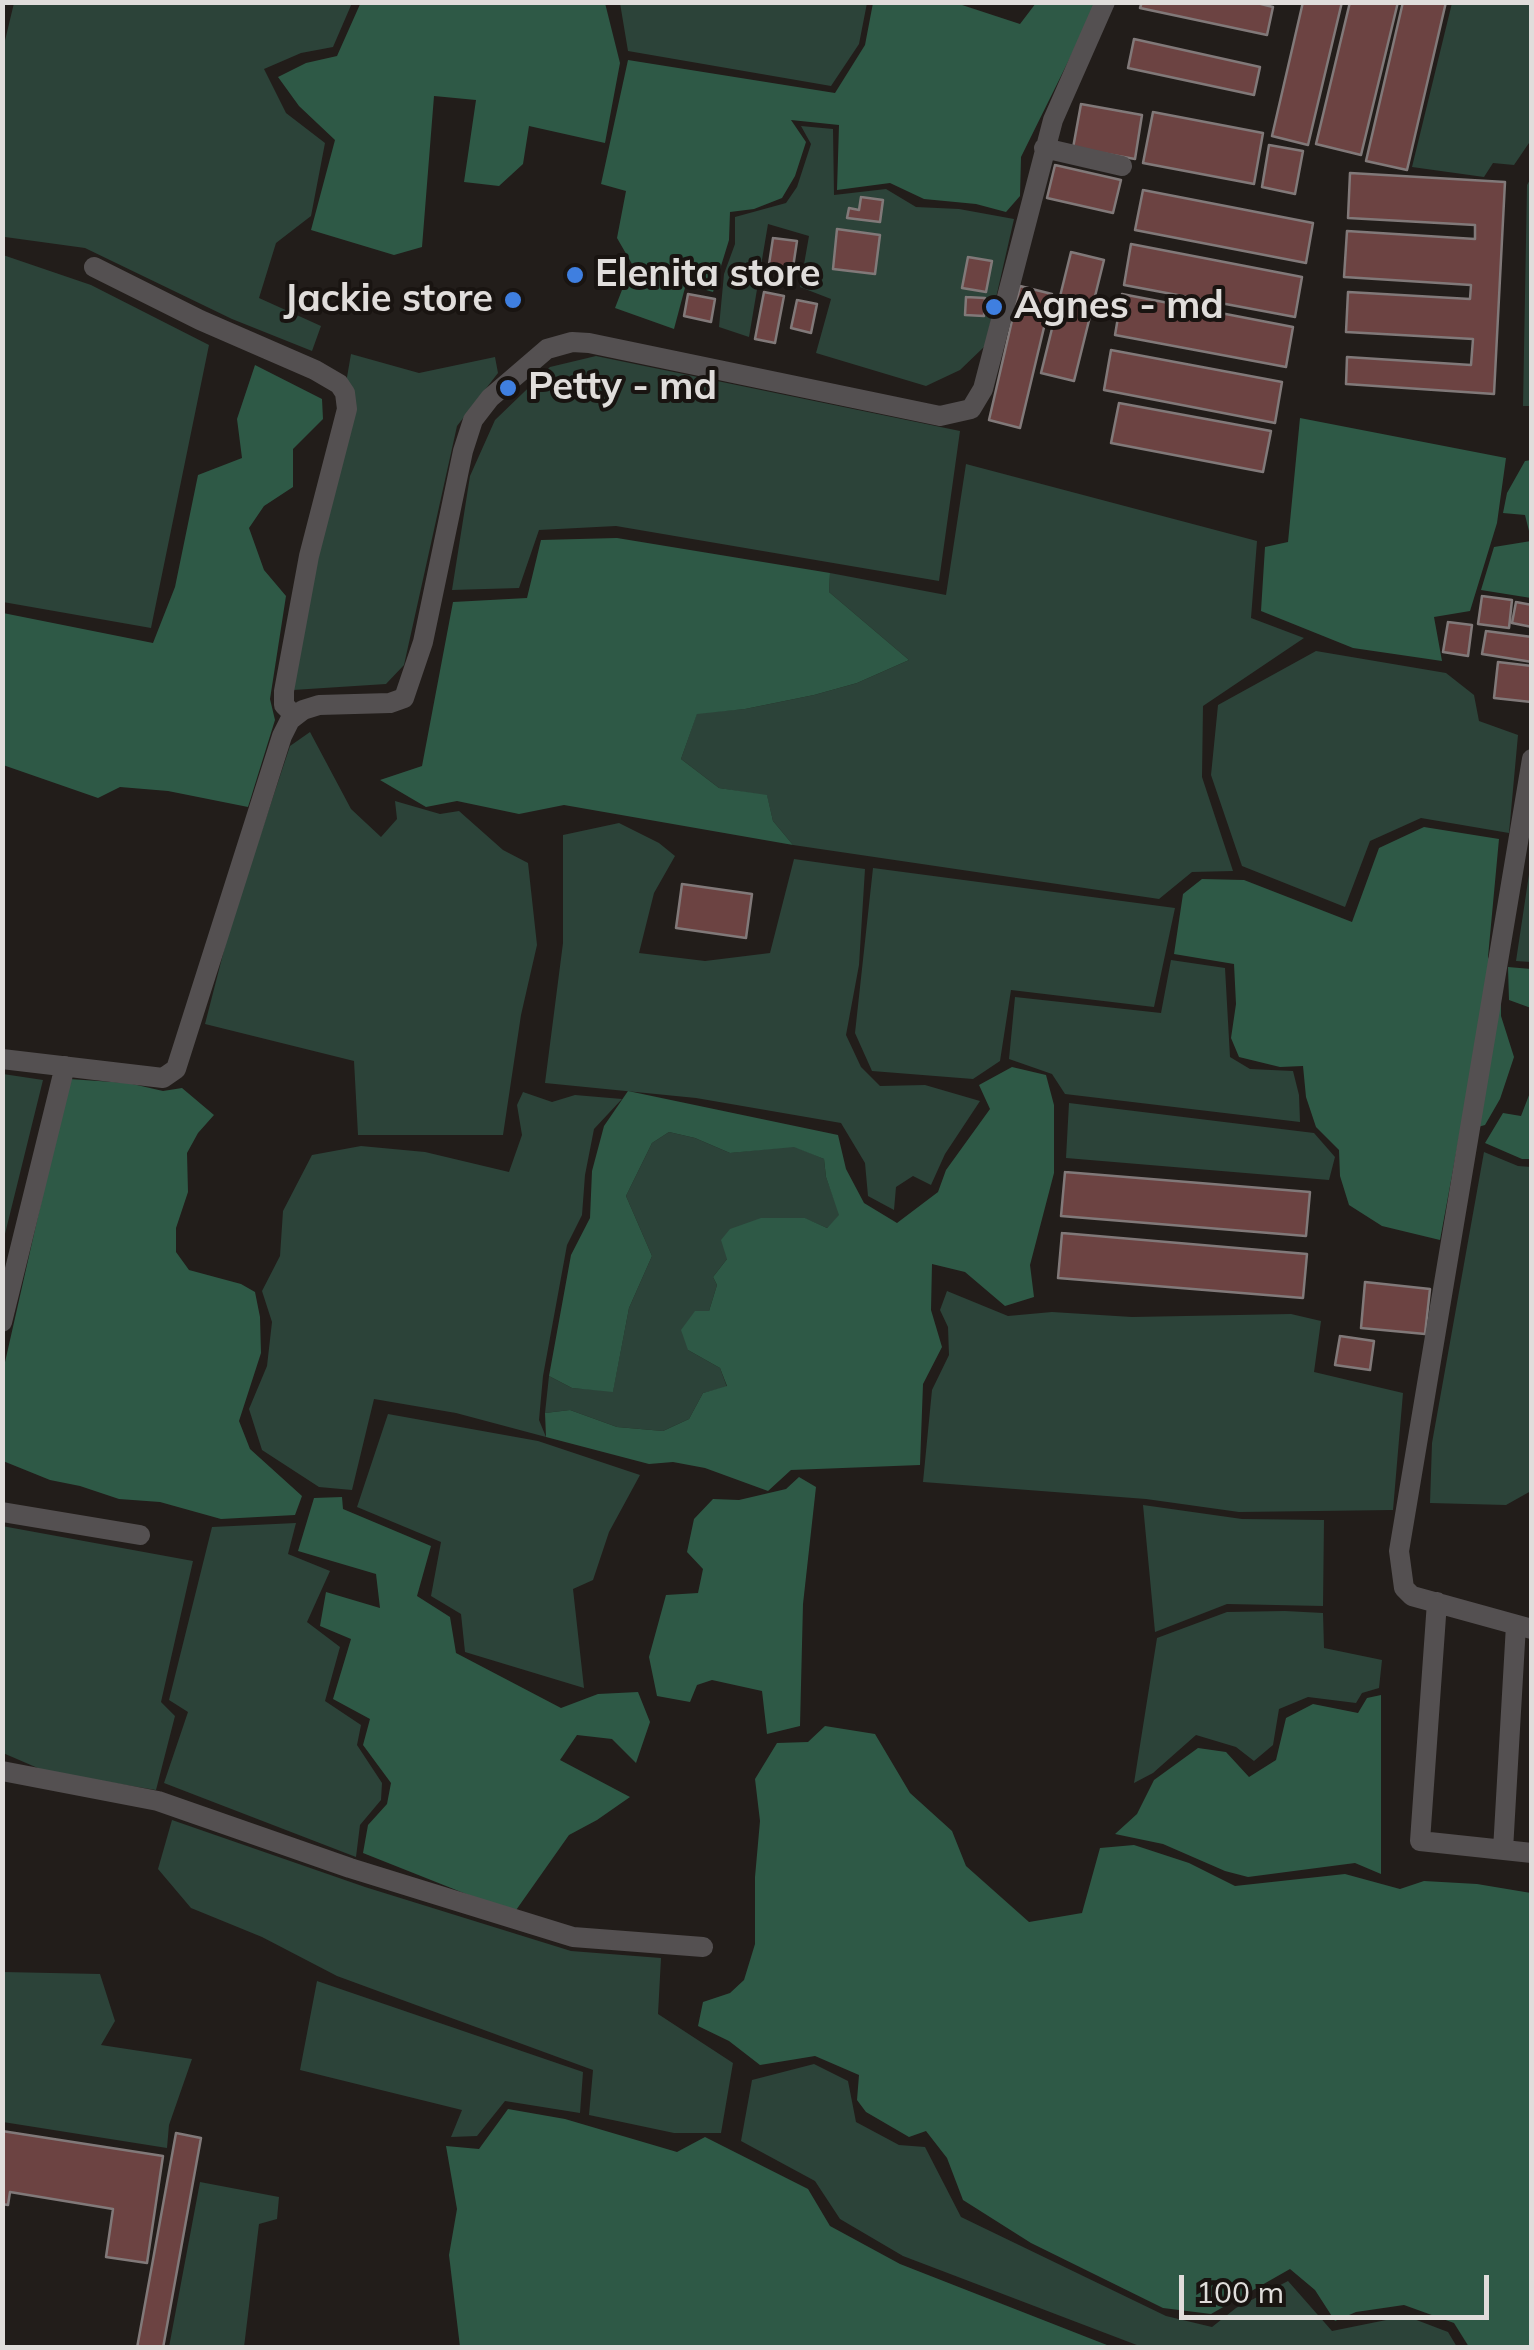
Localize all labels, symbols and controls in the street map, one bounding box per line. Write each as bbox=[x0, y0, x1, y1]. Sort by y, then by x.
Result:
place label: Elenita store bbox=[595, 252, 821, 298]
marker: Elenita store bbox=[564, 264, 586, 286]
place label: Jackie store bbox=[283, 277, 493, 323]
place label: Agnes - md bbox=[1014, 284, 1224, 330]
marker: Jackie store bbox=[502, 289, 524, 311]
marker: Agnes - md bbox=[983, 296, 1005, 318]
place label: Petty - md bbox=[528, 365, 717, 411]
marker: Petty - md bbox=[497, 377, 519, 399]
scale bar bbox=[1184, 2255, 1494, 2317]
text: 100 m bbox=[1196, 2273, 1284, 2311]

